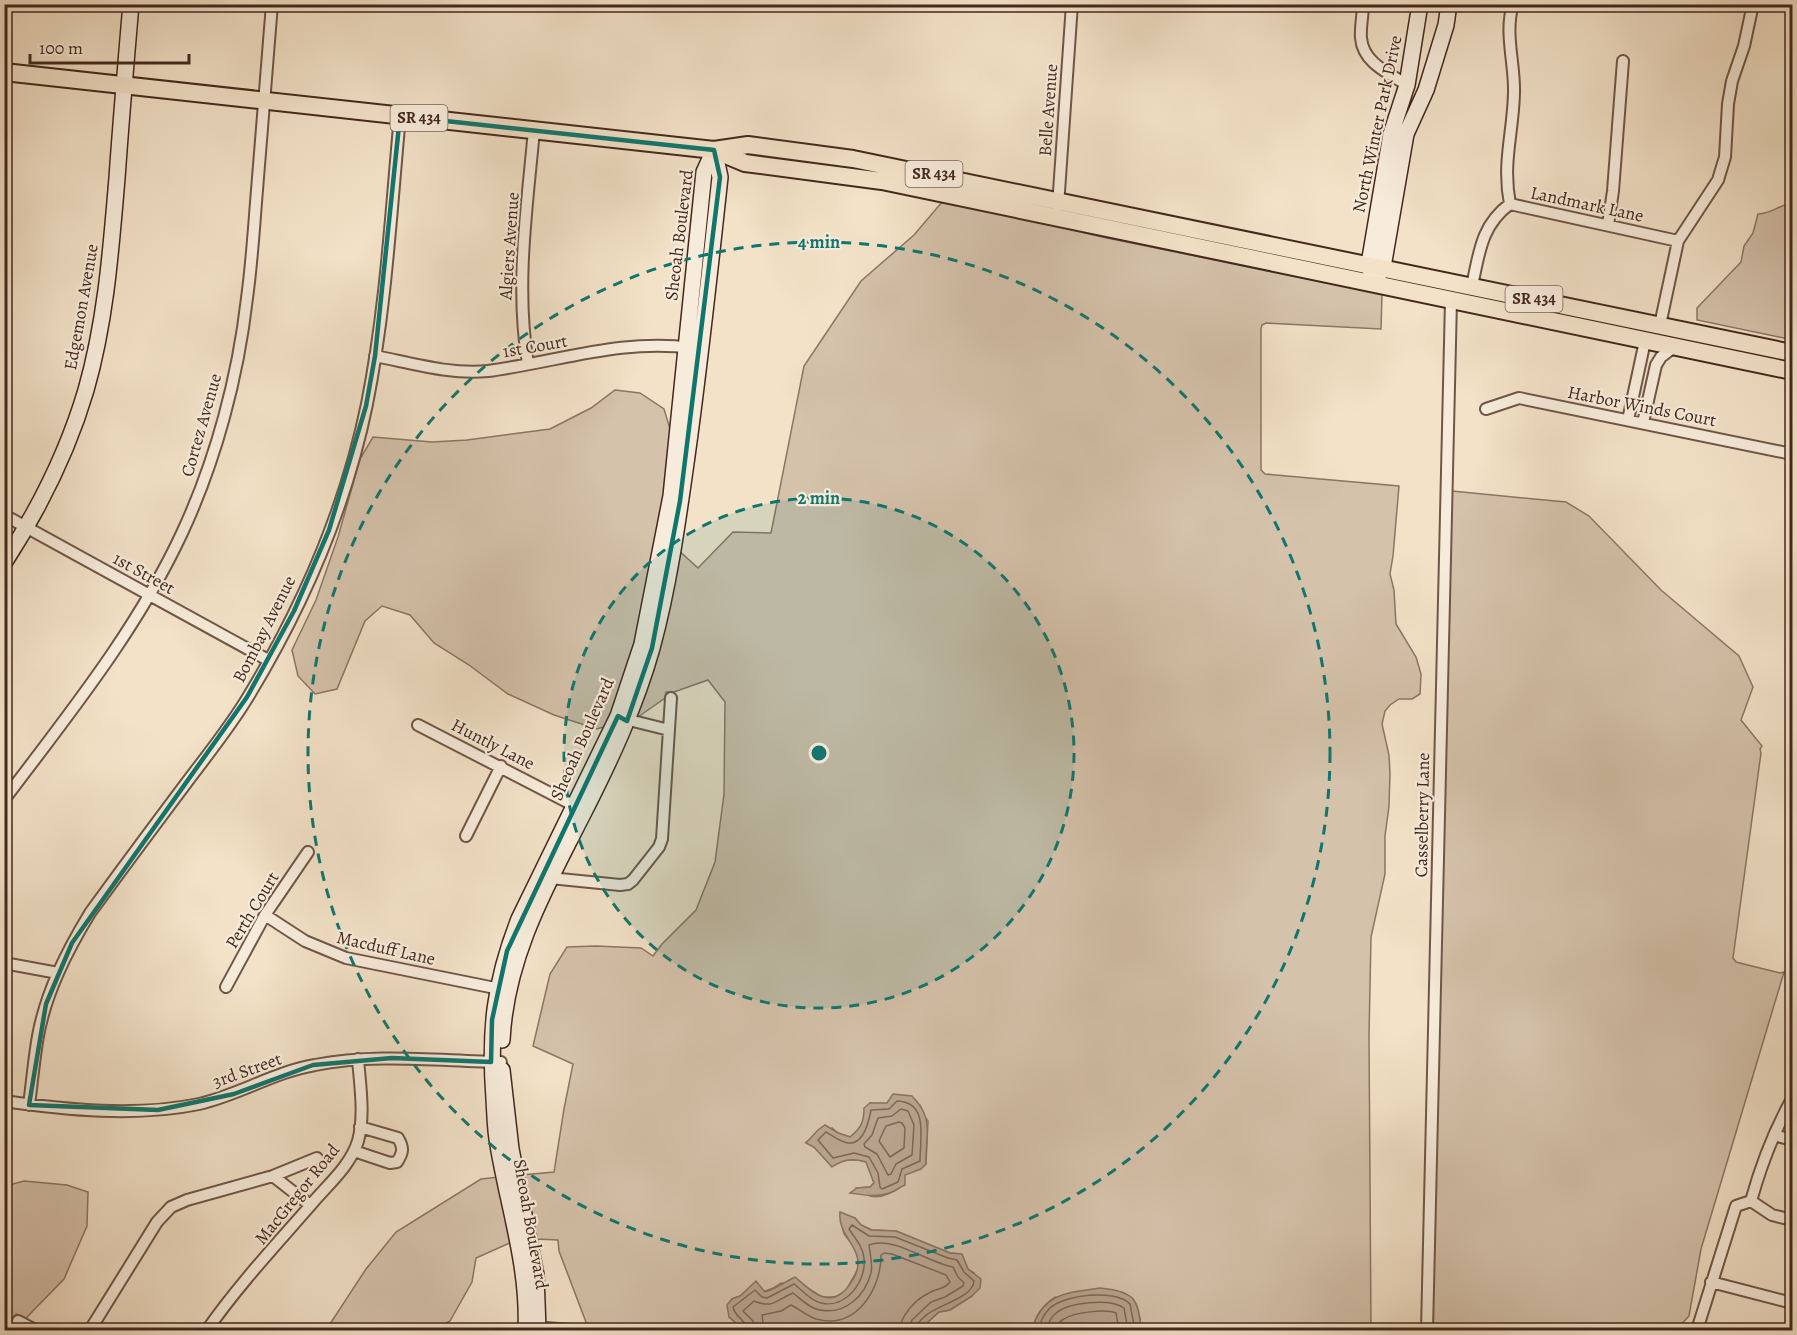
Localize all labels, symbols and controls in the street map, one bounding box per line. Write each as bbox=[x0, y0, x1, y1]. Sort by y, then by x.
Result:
scale bar bbox=[30, 27, 189, 65]
street label: North Winter Park Drive bbox=[1346, 33, 1408, 215]
text: 100 m bbox=[39, 36, 83, 60]
street label: Belle Avenue bbox=[1033, 63, 1063, 157]
road number: SR 434 bbox=[390, 105, 448, 131]
road number: SR 434 bbox=[906, 161, 962, 187]
street label: Sheoah Boulevard bbox=[659, 168, 699, 302]
street label: Landmark Lane bbox=[1528, 180, 1646, 228]
street label: Algiers Avenue bbox=[493, 191, 525, 302]
text: 4 min bbox=[798, 230, 840, 254]
street label: Edgemon Avenue bbox=[58, 242, 104, 372]
road number: SR 434 bbox=[1506, 286, 1562, 312]
street label: 1st Court bbox=[501, 328, 569, 363]
street label: Cortez Avenue bbox=[175, 371, 227, 479]
street label: Harbor Winds Court bbox=[1566, 380, 1718, 432]
text: 2 min bbox=[798, 486, 840, 510]
street label: 1st Street bbox=[109, 546, 179, 600]
street label: Bombay Avenue bbox=[227, 571, 301, 687]
street label: Sheoah Boulevard bbox=[544, 674, 620, 804]
street label: Huntly Lane bbox=[447, 713, 539, 775]
centre of rings bbox=[809, 743, 829, 763]
street label: Casselberry Lane bbox=[1409, 752, 1435, 878]
street label: Perth Court bbox=[220, 867, 284, 953]
street label: Macduff Lane bbox=[334, 925, 438, 971]
street label: 3rd Street bbox=[209, 1046, 285, 1094]
street label: MacGregor Road bbox=[249, 1138, 345, 1249]
street label: Sheoah Boulevard bbox=[508, 1157, 554, 1291]

